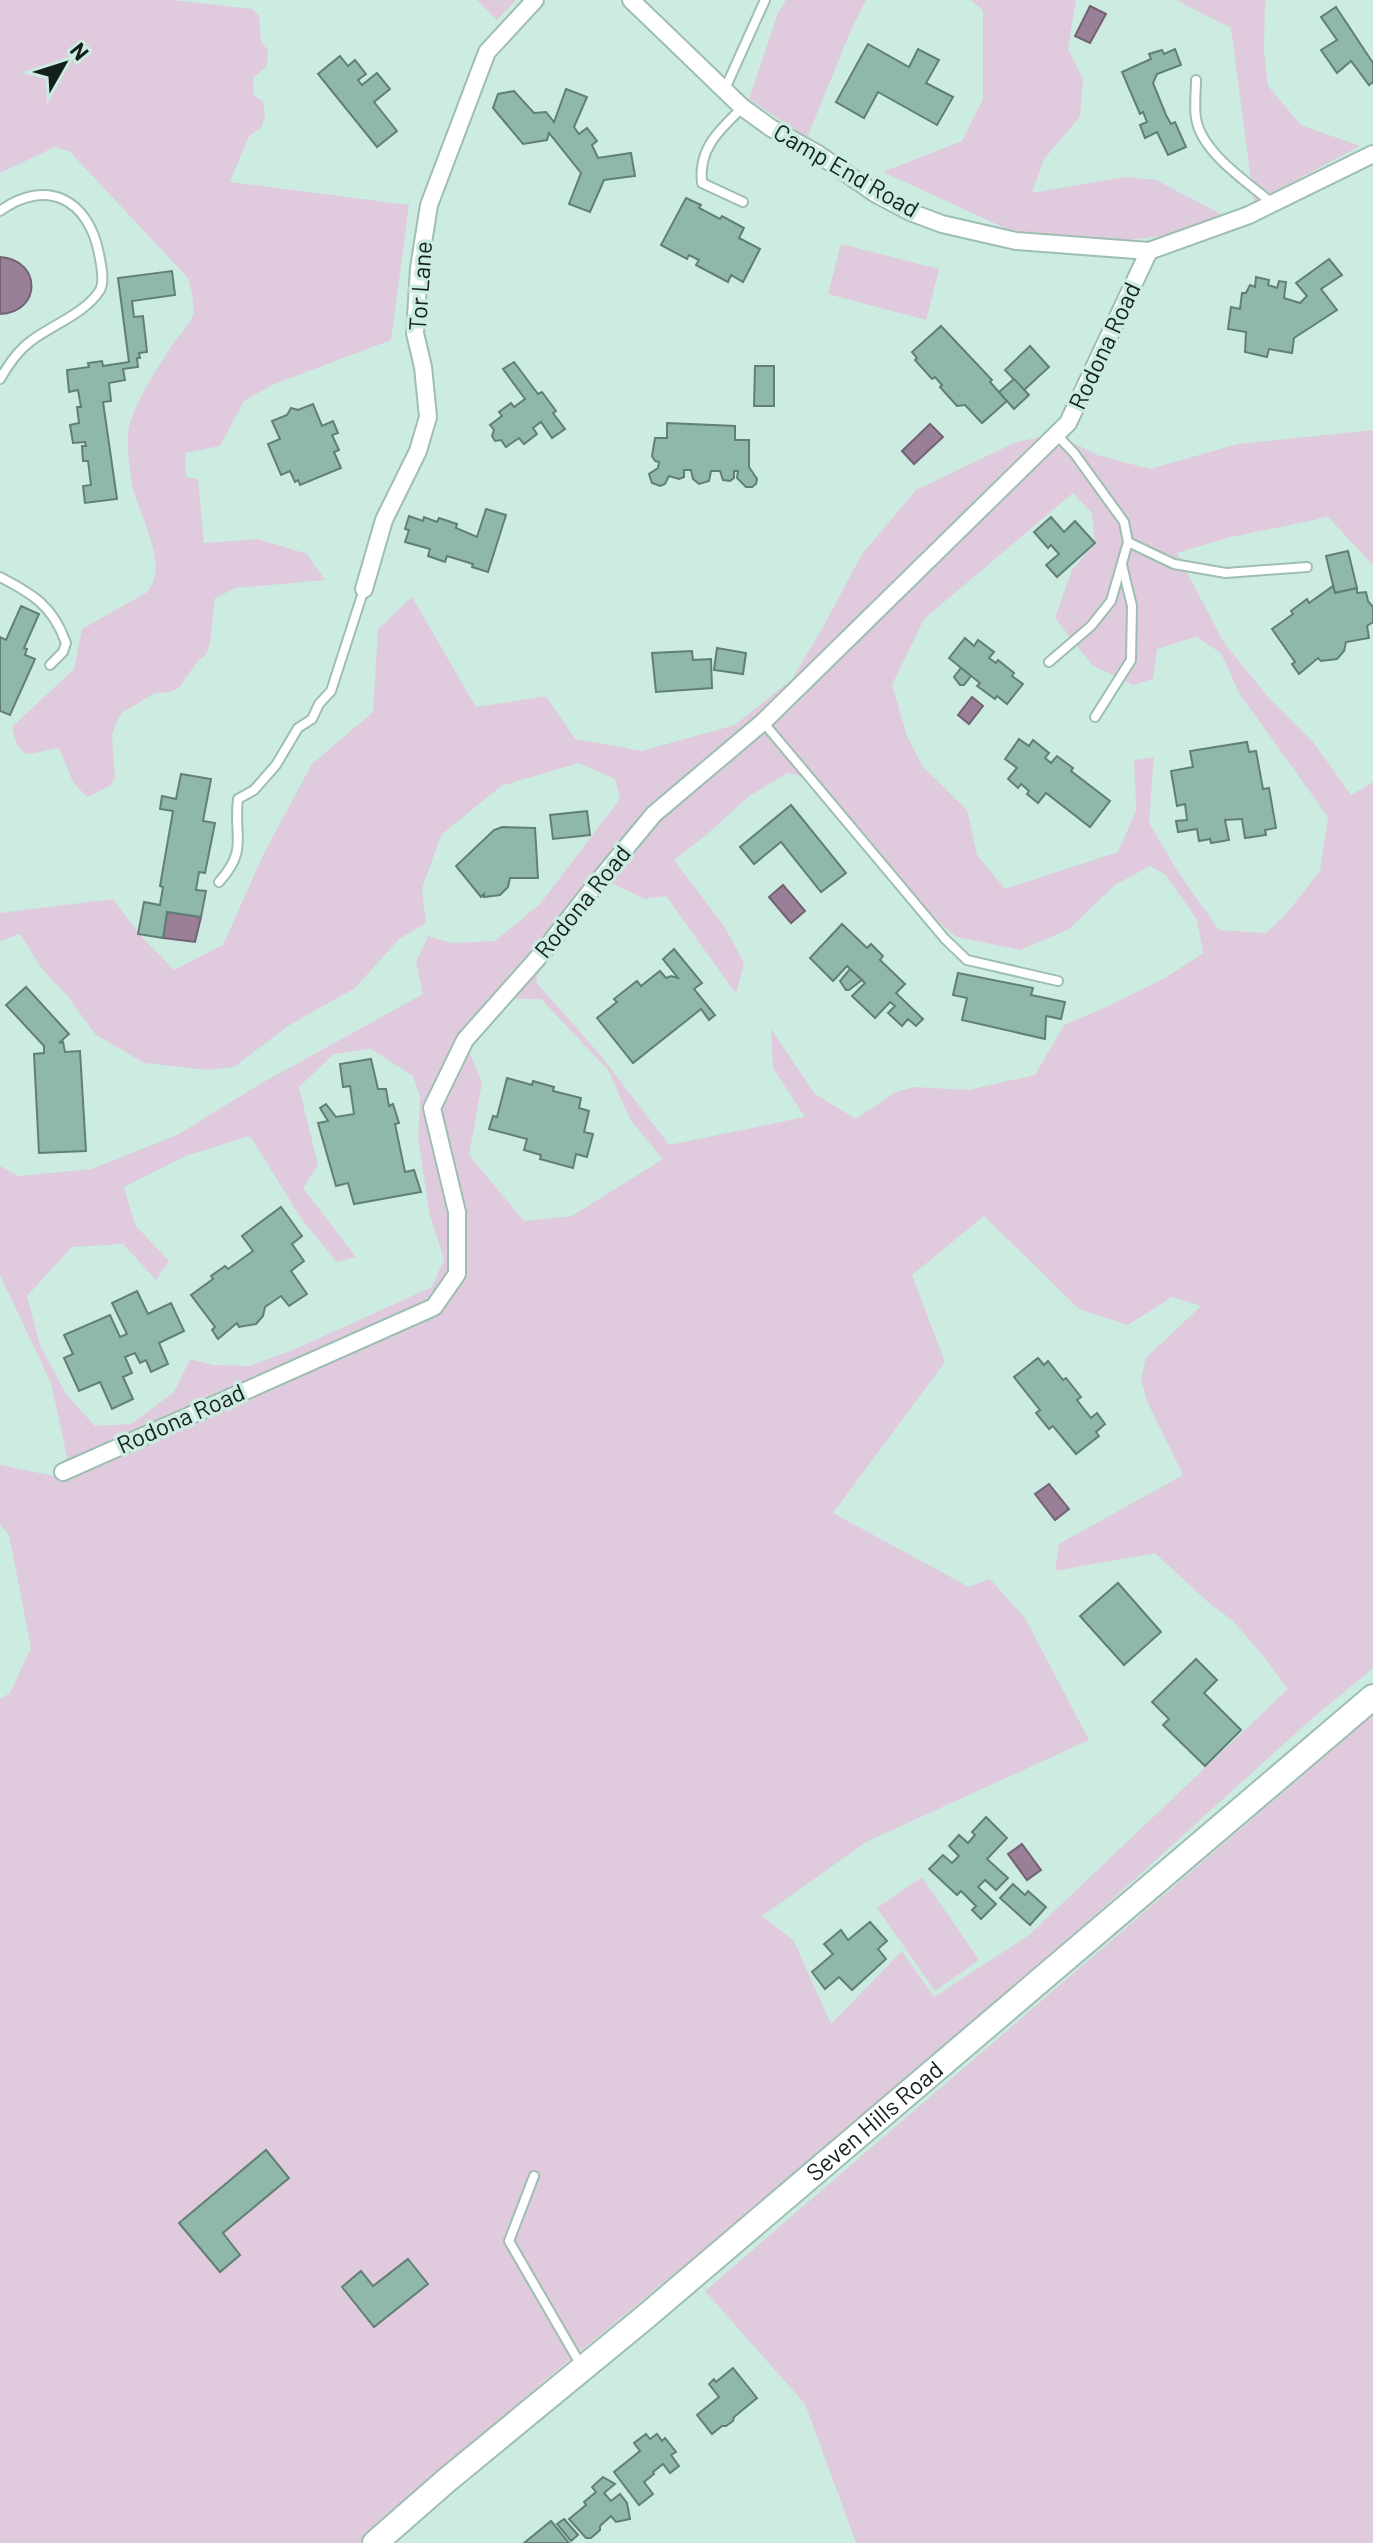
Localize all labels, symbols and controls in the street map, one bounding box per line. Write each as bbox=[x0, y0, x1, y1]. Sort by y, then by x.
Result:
north arrow bbox=[24, 24, 104, 104]
text: N bbox=[66, 37, 95, 65]
street label: Camp End Road bbox=[769, 116, 925, 223]
street label: Tor Lane bbox=[402, 240, 437, 332]
street label: Rodona Road bbox=[1062, 277, 1146, 414]
street label: Rodona Road bbox=[527, 839, 636, 963]
street label: Rodona Road bbox=[112, 1377, 249, 1459]
street label: Seven Hills Road bbox=[800, 2054, 948, 2186]

